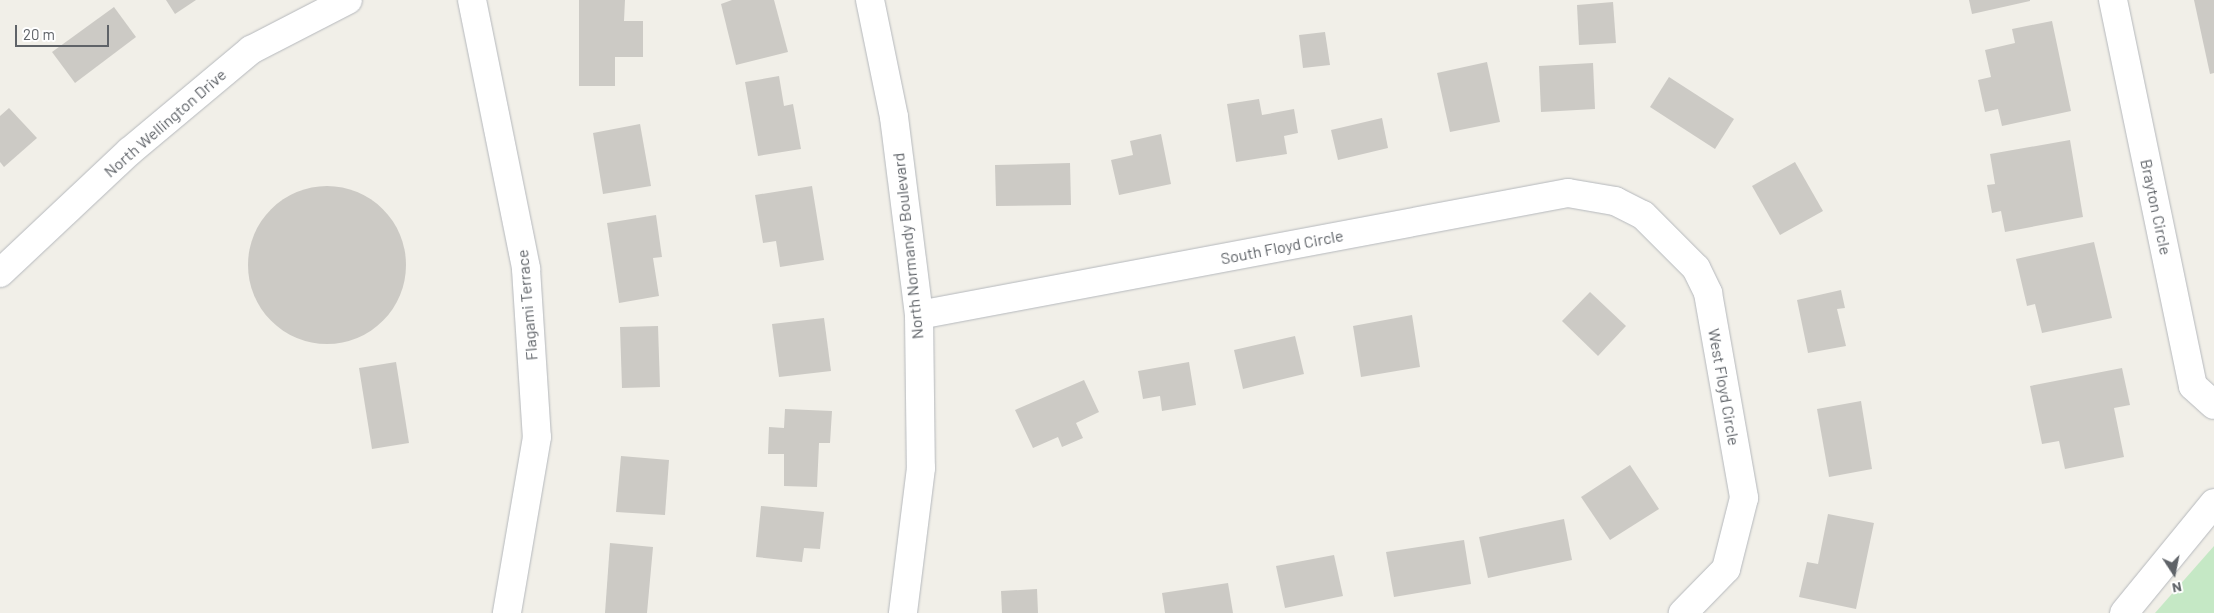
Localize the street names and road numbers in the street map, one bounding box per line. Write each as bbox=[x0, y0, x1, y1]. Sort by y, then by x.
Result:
street label: North Wellington Drive bbox=[100, 65, 230, 181]
street label: North Normandy Boulevard bbox=[889, 152, 927, 340]
street label: Brayton Circle bbox=[2136, 157, 2176, 257]
street label: South Floyd Circle bbox=[1219, 226, 1345, 268]
street label: Flagami Terrace bbox=[513, 249, 541, 361]
street label: West Floyd Circle bbox=[1704, 327, 1744, 447]

